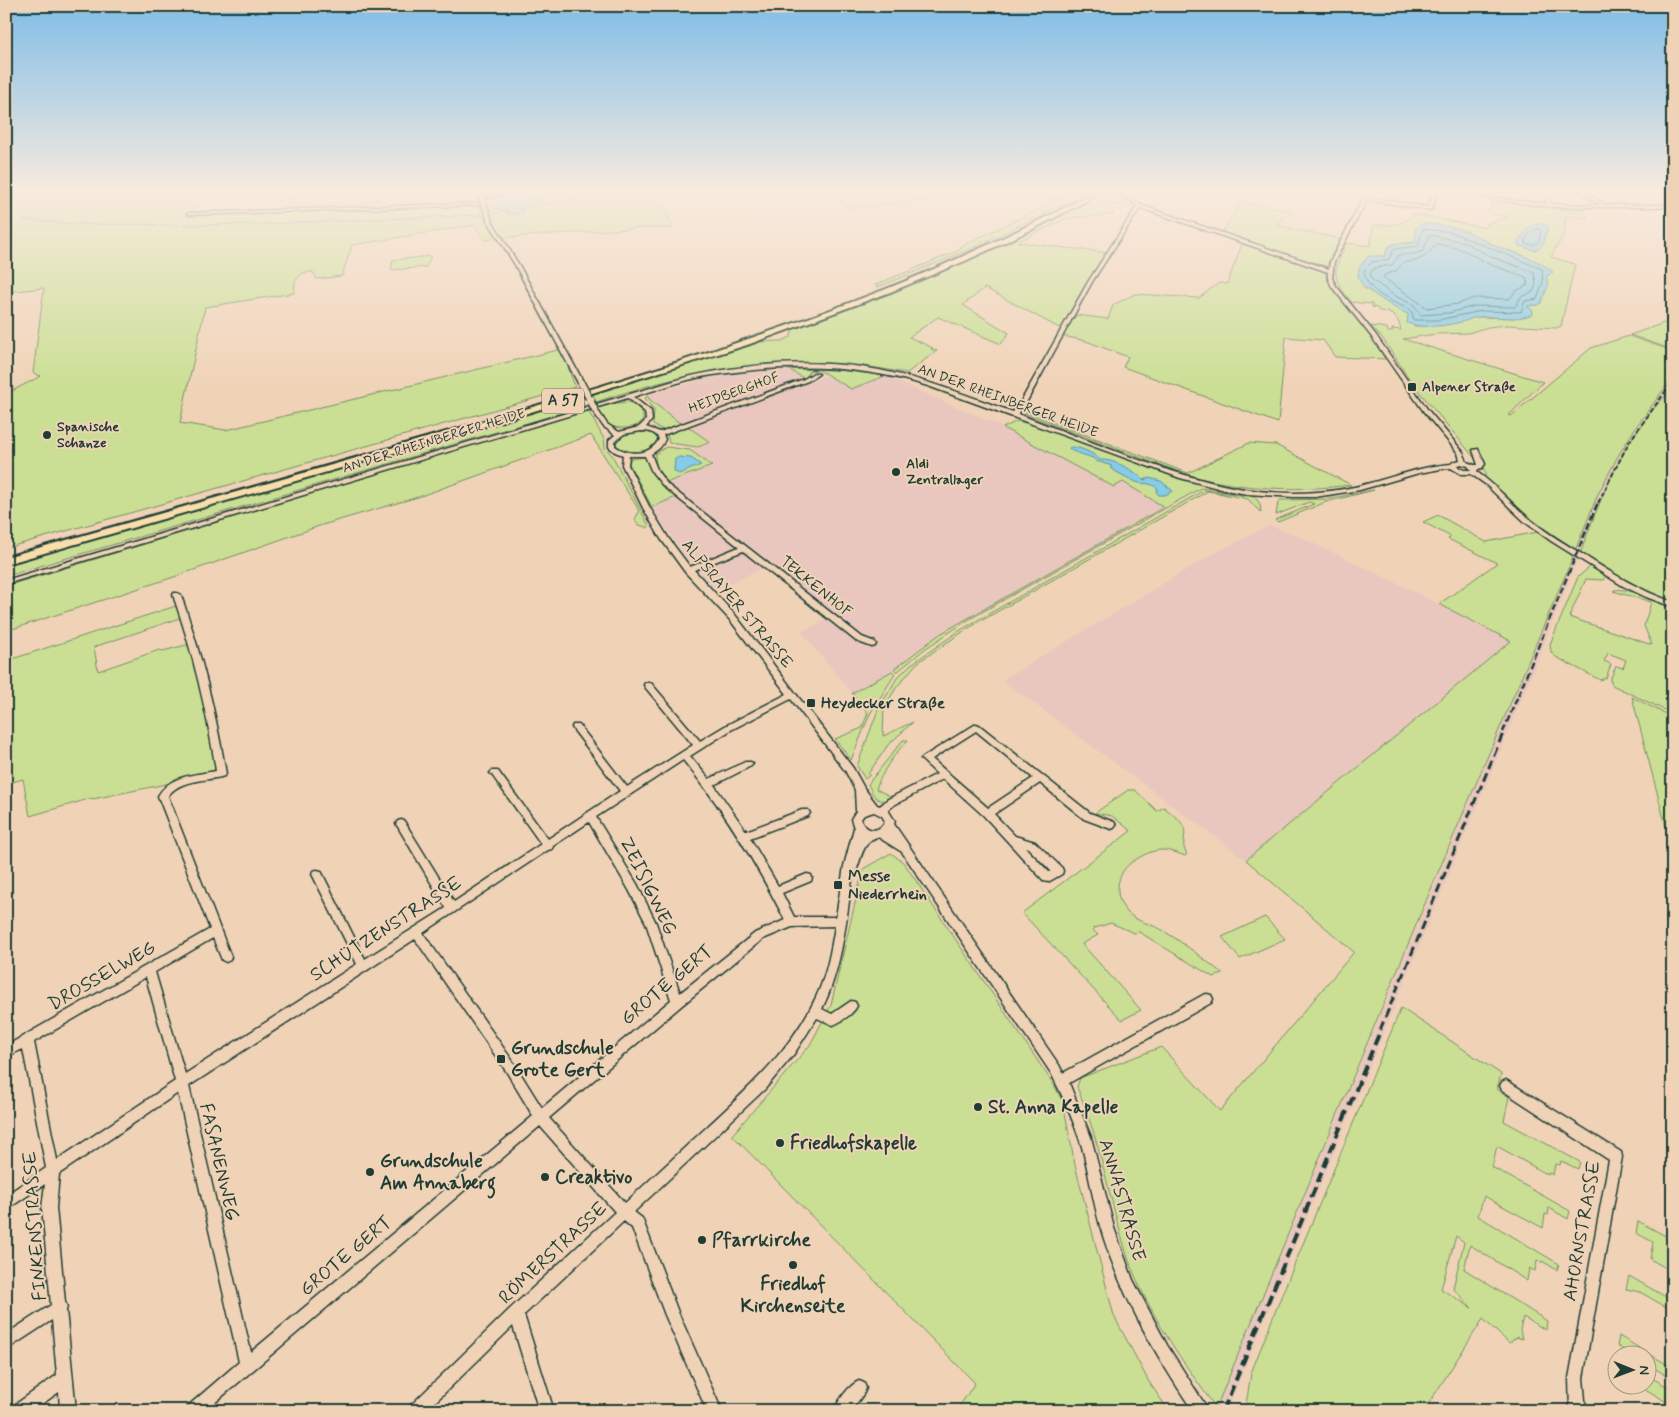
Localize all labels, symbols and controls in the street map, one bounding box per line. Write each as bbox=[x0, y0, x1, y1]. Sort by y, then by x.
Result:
street label: AN DER RHEINBERGER HEIDE bbox=[915, 360, 1101, 442]
street label: HEIDBERGHOF bbox=[686, 368, 782, 418]
place label: Alpener Straße bbox=[1422, 378, 1516, 396]
marker: Alpener Straße bbox=[1406, 381, 1418, 393]
road number: A 57 bbox=[542, 388, 584, 414]
street label: AN DER RHEINBERGER HEIDE bbox=[340, 405, 528, 477]
place label: Spanische Schanze bbox=[57, 418, 119, 452]
marker: Spanische Schanze bbox=[41, 429, 53, 441]
place label: Aldi Zentrallager bbox=[906, 455, 984, 490]
marker: Aldi Zentrallager bbox=[890, 466, 902, 478]
street label: ALPSRAYER STRASSE bbox=[677, 535, 797, 673]
street label: TEKKENHOF bbox=[776, 551, 857, 623]
place label: Heydecker Straße bbox=[821, 693, 945, 714]
marker: Heydecker Straße bbox=[805, 697, 817, 709]
street label: ZEISIGWEG bbox=[614, 833, 682, 939]
place label: Messe Niederrhein bbox=[848, 866, 927, 905]
street label: SCHÜTZENSTRASSE bbox=[305, 871, 467, 987]
marker: Messe Niederrhein bbox=[832, 879, 844, 891]
street label: DROSSELWEG bbox=[44, 935, 160, 1017]
street label: GROTE GERT bbox=[616, 939, 718, 1031]
place label: Grundschule Grote Gert bbox=[511, 1036, 614, 1083]
marker: Grundschule Grote Gert bbox=[495, 1053, 507, 1065]
place label: St. Anna Kapelle bbox=[988, 1095, 1118, 1120]
street label: FASANENWEG bbox=[193, 1101, 245, 1223]
marker: St. Anna Kapelle bbox=[972, 1101, 984, 1113]
place label: Friedhofskapelle bbox=[790, 1131, 917, 1156]
street label: ANNASTRASSE bbox=[1093, 1136, 1151, 1264]
marker: Friedhofskapelle bbox=[774, 1137, 786, 1149]
place label: Grundschule Am Annaberg bbox=[380, 1149, 496, 1199]
street label: FINKENSTRASSE bbox=[17, 1150, 53, 1302]
street label: AHORNSTRASSE bbox=[1557, 1159, 1607, 1303]
place label: Creaktivo bbox=[555, 1165, 632, 1190]
marker: Grundschule Am Annaberg bbox=[364, 1166, 376, 1178]
marker: Creaktivo bbox=[539, 1171, 551, 1183]
street label: RÖMERSTRASSE bbox=[493, 1196, 613, 1310]
street label: GROTE GERT bbox=[295, 1210, 397, 1302]
place label: Pfarrkirche bbox=[712, 1228, 811, 1253]
marker: Pfarrkirche bbox=[696, 1234, 708, 1246]
marker: Friedhof Kirchenseite bbox=[787, 1259, 799, 1271]
place label: Friedhof Kirchenseite bbox=[741, 1272, 846, 1319]
north arrow bbox=[1606, 1344, 1656, 1394]
text: N bbox=[1635, 1365, 1653, 1375]

